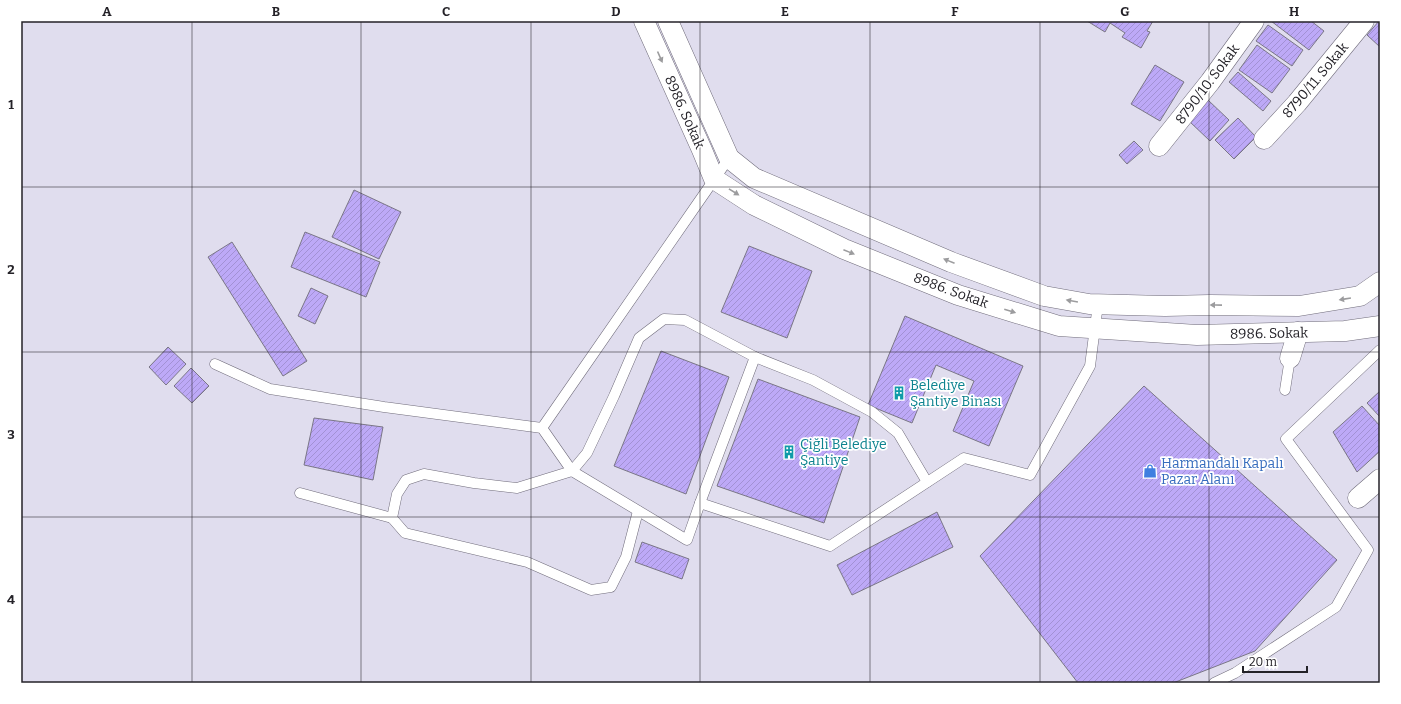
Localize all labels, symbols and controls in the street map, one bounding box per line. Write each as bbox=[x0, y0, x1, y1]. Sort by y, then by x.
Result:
text: A bbox=[102, 4, 112, 19]
text: B bbox=[272, 4, 280, 19]
text: C bbox=[442, 4, 450, 19]
text: D bbox=[611, 4, 621, 19]
text: E bbox=[781, 4, 789, 19]
text: F bbox=[951, 4, 959, 19]
text: G bbox=[1120, 4, 1130, 19]
text: H bbox=[1289, 4, 1299, 19]
street label: 8790/11. Sokak bbox=[1279, 39, 1352, 122]
street label: 8790/10. Sokak bbox=[1172, 41, 1243, 128]
one-way arrow bbox=[657, 51, 663, 62]
street label: 8986. Sokak bbox=[661, 73, 708, 152]
text: 1 bbox=[8, 97, 14, 112]
one-way arrow bbox=[729, 188, 739, 196]
one-way arrow bbox=[844, 249, 856, 255]
one-way arrow bbox=[943, 257, 955, 263]
text: 2 bbox=[7, 262, 15, 277]
street label: 8986. Sokak bbox=[911, 269, 991, 312]
one-way arrow bbox=[1339, 296, 1352, 302]
one-way arrow bbox=[1066, 298, 1078, 304]
one-way arrow bbox=[1209, 302, 1222, 308]
one-way arrow bbox=[1005, 308, 1017, 314]
street label: 8986. Sokak bbox=[1230, 324, 1308, 343]
place label: Belediye Şantiye Binası bbox=[910, 377, 1002, 410]
building icon: Belediye Şantiye Binası bbox=[891, 385, 907, 401]
text: 3 bbox=[7, 427, 15, 442]
place label: Çiğli Belediye Şantiye bbox=[800, 436, 887, 469]
building icon: Çiğli Belediye Şantiye bbox=[781, 444, 797, 460]
place label: Harmandalı Kapalı Pazar Alanı bbox=[1161, 455, 1283, 488]
shop icon: Harmandalı Kapalı Pazar Alanı bbox=[1142, 463, 1158, 479]
text: 4 bbox=[7, 592, 15, 607]
scale bar bbox=[1243, 648, 1307, 674]
text: 20 m bbox=[1249, 655, 1278, 669]

